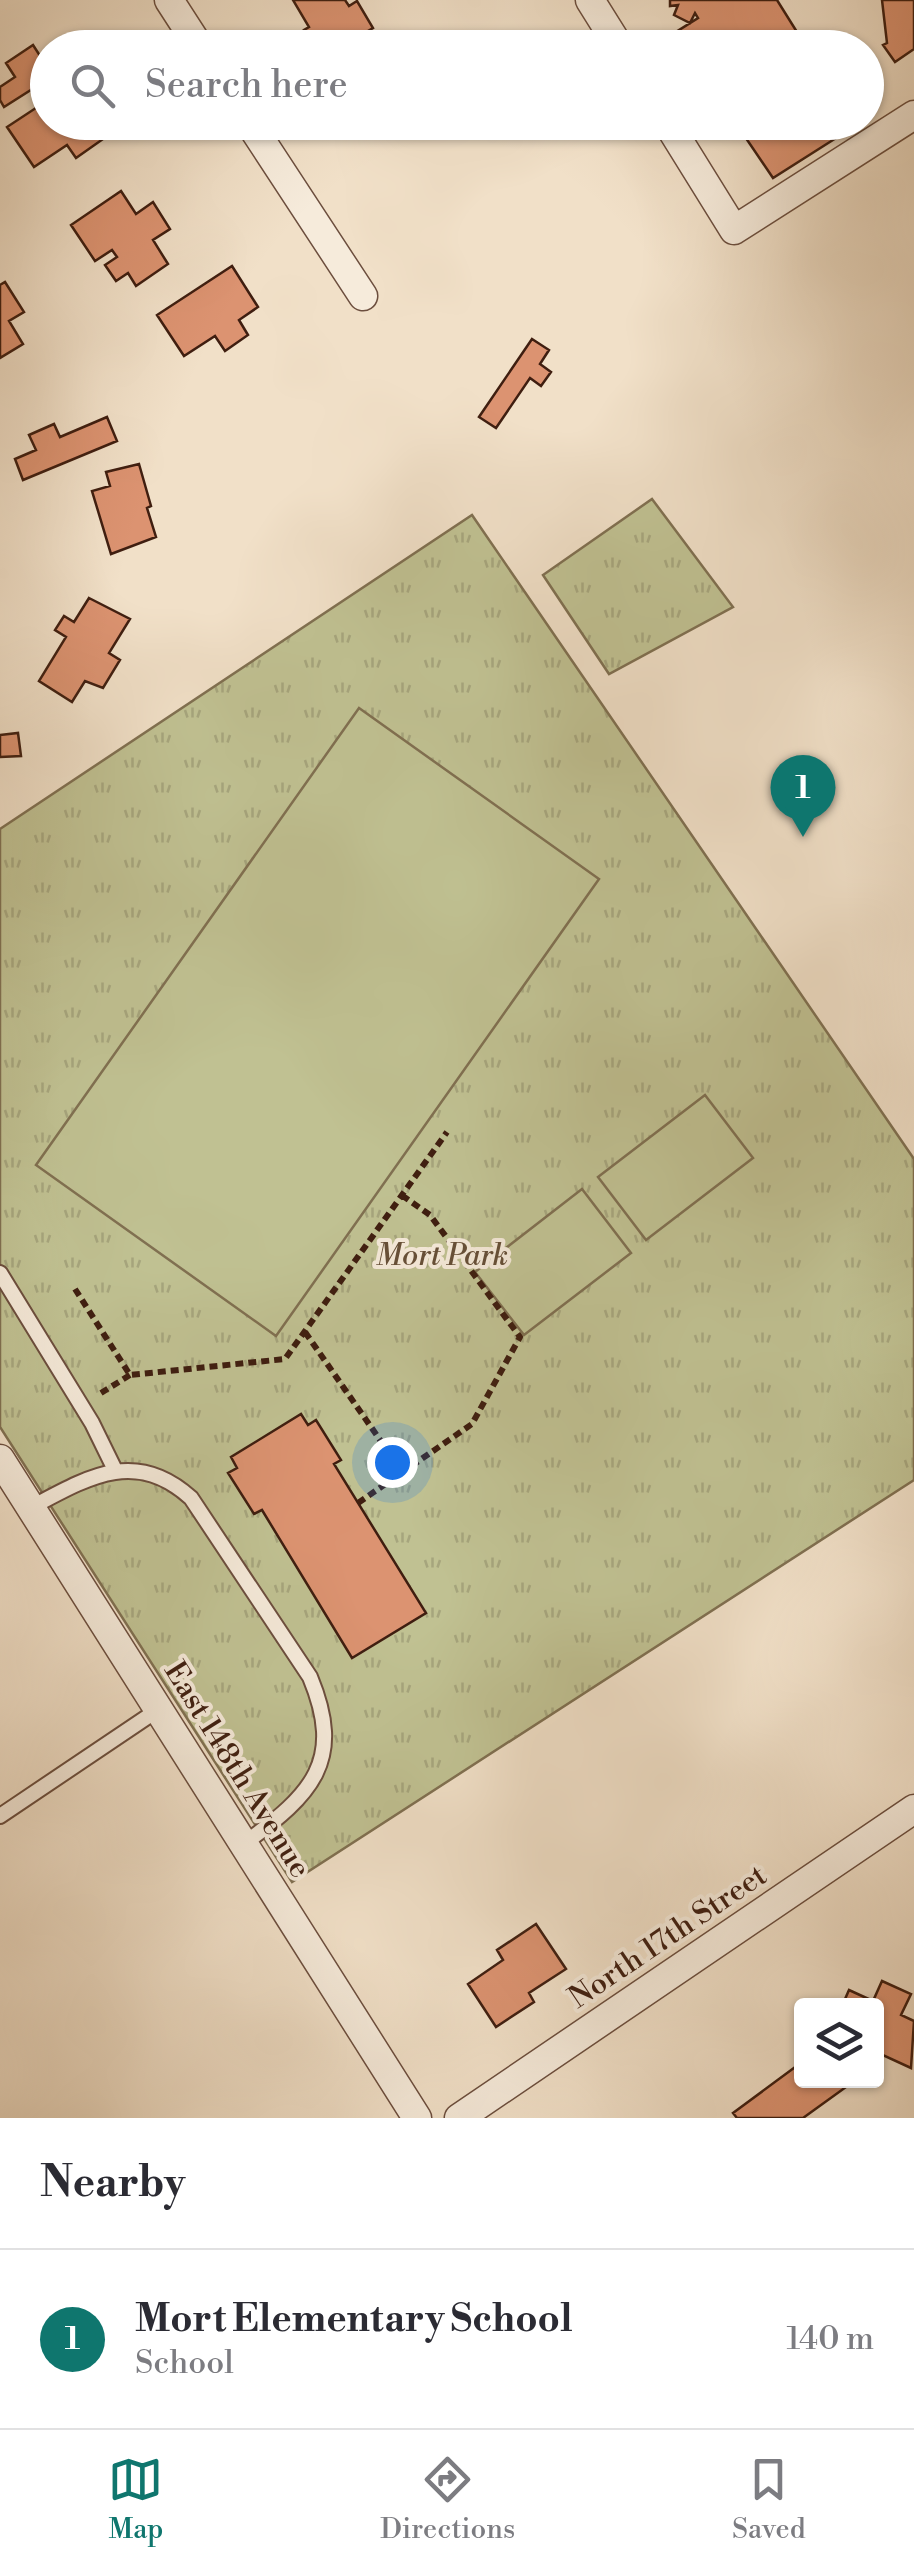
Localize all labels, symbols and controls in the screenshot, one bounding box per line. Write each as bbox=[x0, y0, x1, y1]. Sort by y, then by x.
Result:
search box bbox=[30, 30, 884, 140]
icon: search bbox=[65, 58, 120, 113]
text: Search here bbox=[145, 62, 348, 109]
pin: 1 bbox=[770, 754, 836, 837]
park label: Mort Park bbox=[376, 1237, 508, 1275]
your location bbox=[367, 1437, 418, 1488]
street label: East 148th Avenue bbox=[155, 1655, 319, 1885]
street label: North 17th Street bbox=[562, 1857, 775, 2017]
map controls bbox=[794, 1998, 884, 2088]
button: layers bbox=[794, 1998, 884, 2088]
text: Nearby bbox=[40, 2157, 185, 2210]
text: Mort Elementary School bbox=[135, 2296, 572, 2343]
text: 1 bbox=[65, 2319, 80, 2359]
text: 140 m bbox=[787, 2319, 874, 2359]
text: School bbox=[135, 2343, 234, 2383]
tab: Map bbox=[108, 2452, 163, 2547]
tab: Directions bbox=[380, 2452, 515, 2547]
tab: Saved bbox=[732, 2452, 806, 2547]

